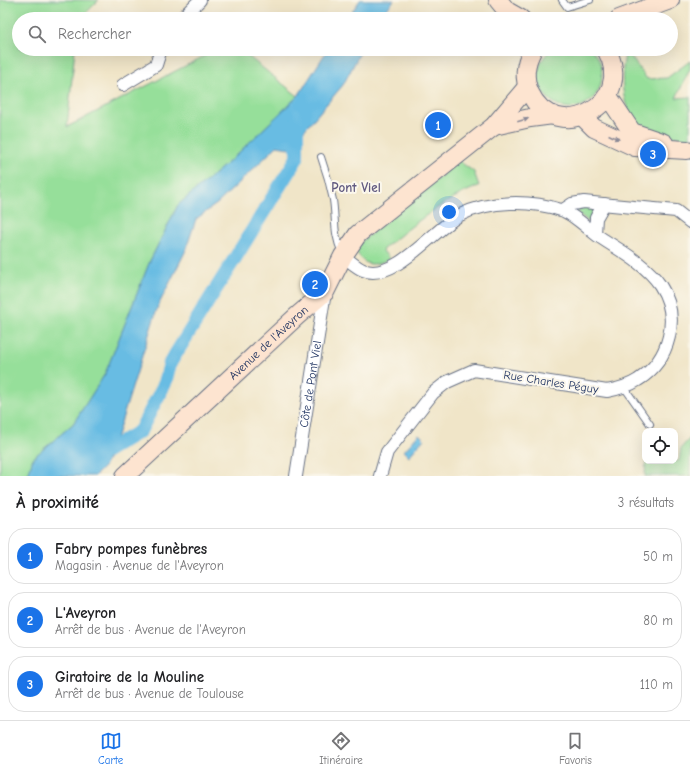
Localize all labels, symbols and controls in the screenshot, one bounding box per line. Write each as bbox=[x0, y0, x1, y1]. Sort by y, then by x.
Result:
search box bbox=[12, 12, 678, 56]
icon: search bbox=[26, 23, 48, 45]
text: Rechercher bbox=[58, 25, 131, 43]
pin: 1 bbox=[425, 110, 451, 140]
one-way arrow bbox=[518, 117, 530, 123]
one-way arrow bbox=[609, 134, 620, 140]
pin: 3 bbox=[640, 139, 666, 169]
district label: Pont Viel bbox=[331, 180, 381, 195]
your location bbox=[439, 202, 459, 222]
pin: 2 bbox=[302, 269, 328, 299]
street label: Avenue de l'Aveyron bbox=[226, 303, 311, 383]
street label: Côte de Pont Viel bbox=[297, 340, 324, 429]
street label: Rue Charles Péguy bbox=[503, 368, 600, 397]
map controls bbox=[642, 428, 678, 464]
button: locate bbox=[642, 428, 678, 464]
text: À proximité bbox=[16, 493, 99, 512]
text: 3 résultats bbox=[618, 495, 674, 510]
text: Fabry pompes funèbres bbox=[55, 540, 207, 558]
text: 1 bbox=[27, 549, 33, 564]
text: 50 m bbox=[643, 549, 673, 564]
text: Magasin · Avenue de l'Aveyron bbox=[55, 558, 224, 573]
text: L'Aveyron bbox=[55, 604, 116, 622]
text: 2 bbox=[27, 613, 33, 628]
text: 80 m bbox=[643, 613, 673, 628]
text: Arrêt de bus · Avenue de l'Aveyron bbox=[55, 622, 246, 637]
text: Giratoire de la Mouline bbox=[55, 668, 204, 686]
text: 3 bbox=[27, 677, 33, 692]
text: 110 m bbox=[640, 677, 673, 692]
text: Arrêt de bus · Avenue de Toulouse bbox=[55, 686, 244, 701]
tab: Carte bbox=[98, 730, 123, 767]
tab: Itinéraire bbox=[319, 730, 363, 767]
tab: Favoris bbox=[559, 730, 592, 767]

